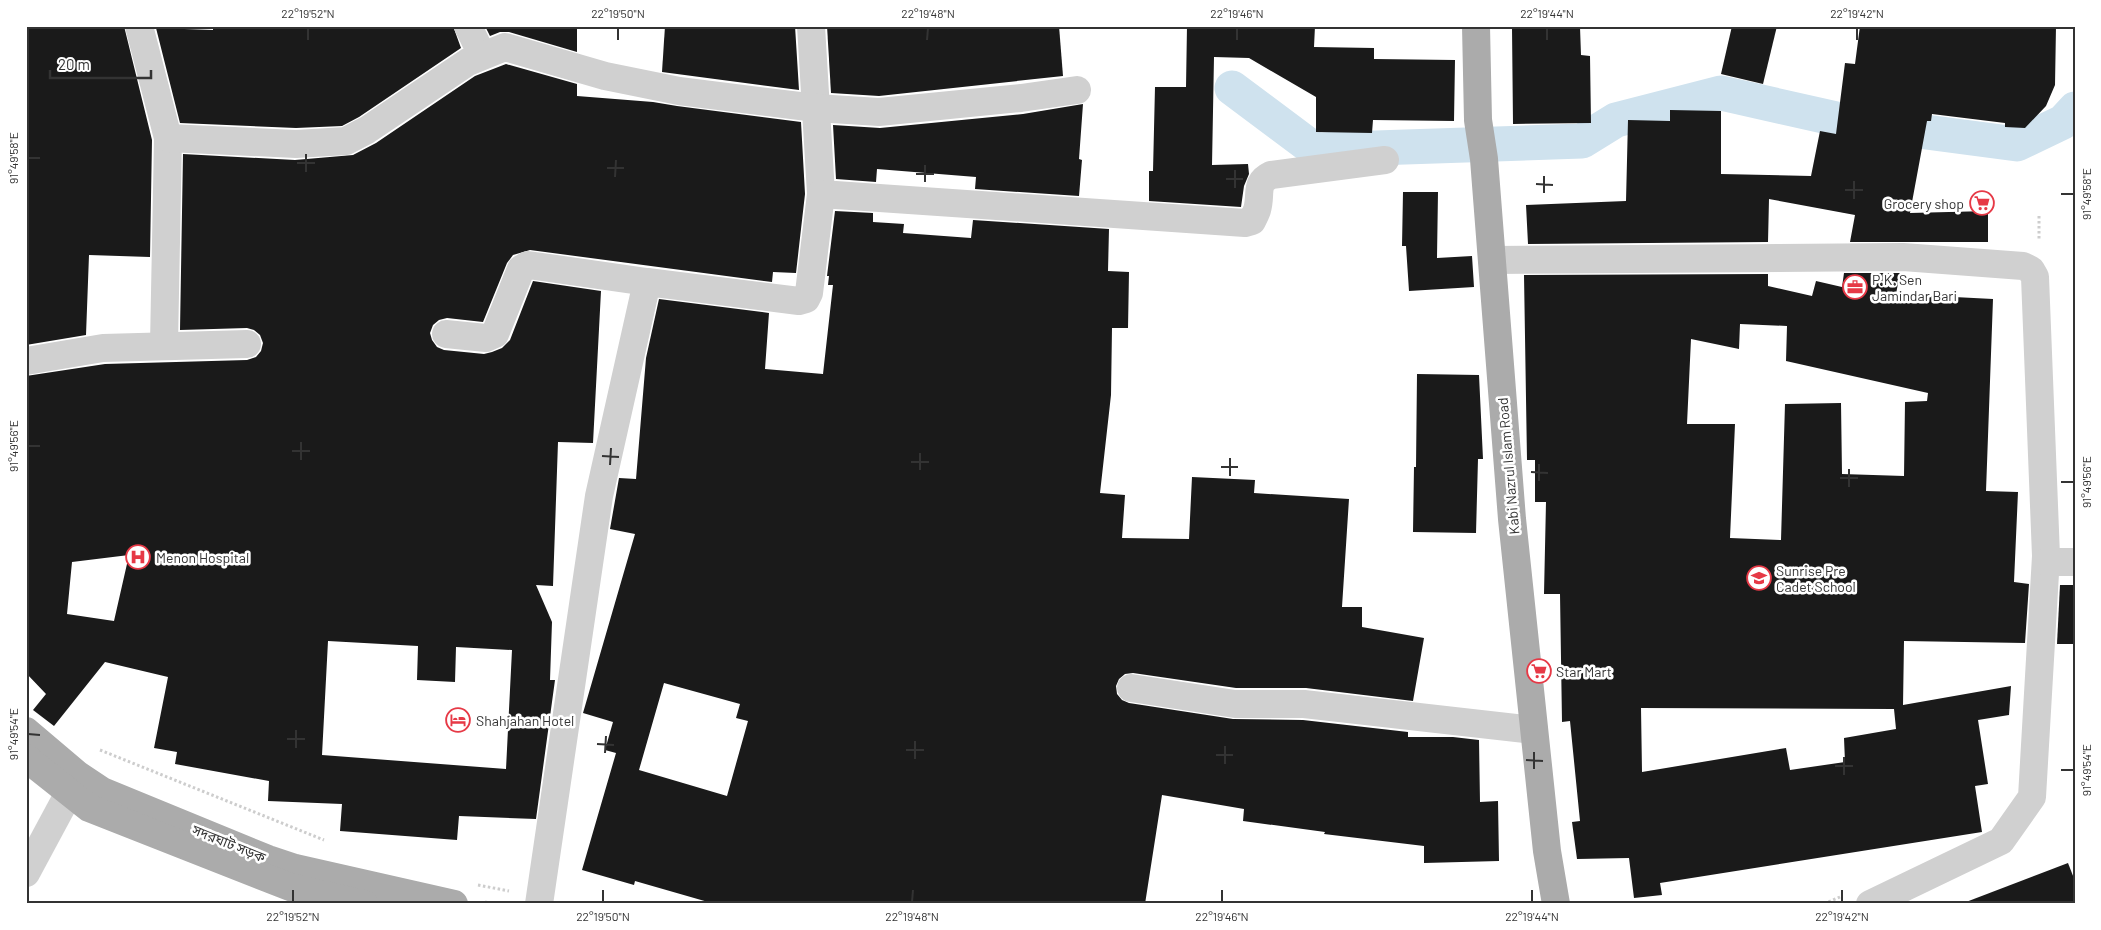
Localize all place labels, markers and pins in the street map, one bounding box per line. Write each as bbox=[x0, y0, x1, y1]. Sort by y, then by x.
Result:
supermarket icon: Grocery shop bbox=[1969, 190, 1995, 216]
place label: Grocery shop bbox=[1884, 195, 1964, 212]
place label: P.K. Sen Jamindar Bari bbox=[1872, 271, 1957, 304]
office icon: P.K. Sen Jamindar Bari bbox=[1842, 274, 1868, 300]
hospital icon: Menon Hospital bbox=[125, 544, 151, 570]
place label: Menon Hospital bbox=[156, 549, 249, 566]
place label: Sunrise Pre Cadet School bbox=[1776, 562, 1856, 595]
school or university icon: Sunrise Pre Cadet School bbox=[1746, 565, 1772, 591]
supermarket icon: Star Mart bbox=[1526, 658, 1552, 684]
place label: Star Mart bbox=[1556, 663, 1612, 680]
hotel icon: Shahjahan Hotel bbox=[445, 707, 471, 733]
place label: Shahjahan Hotel bbox=[476, 712, 574, 729]

